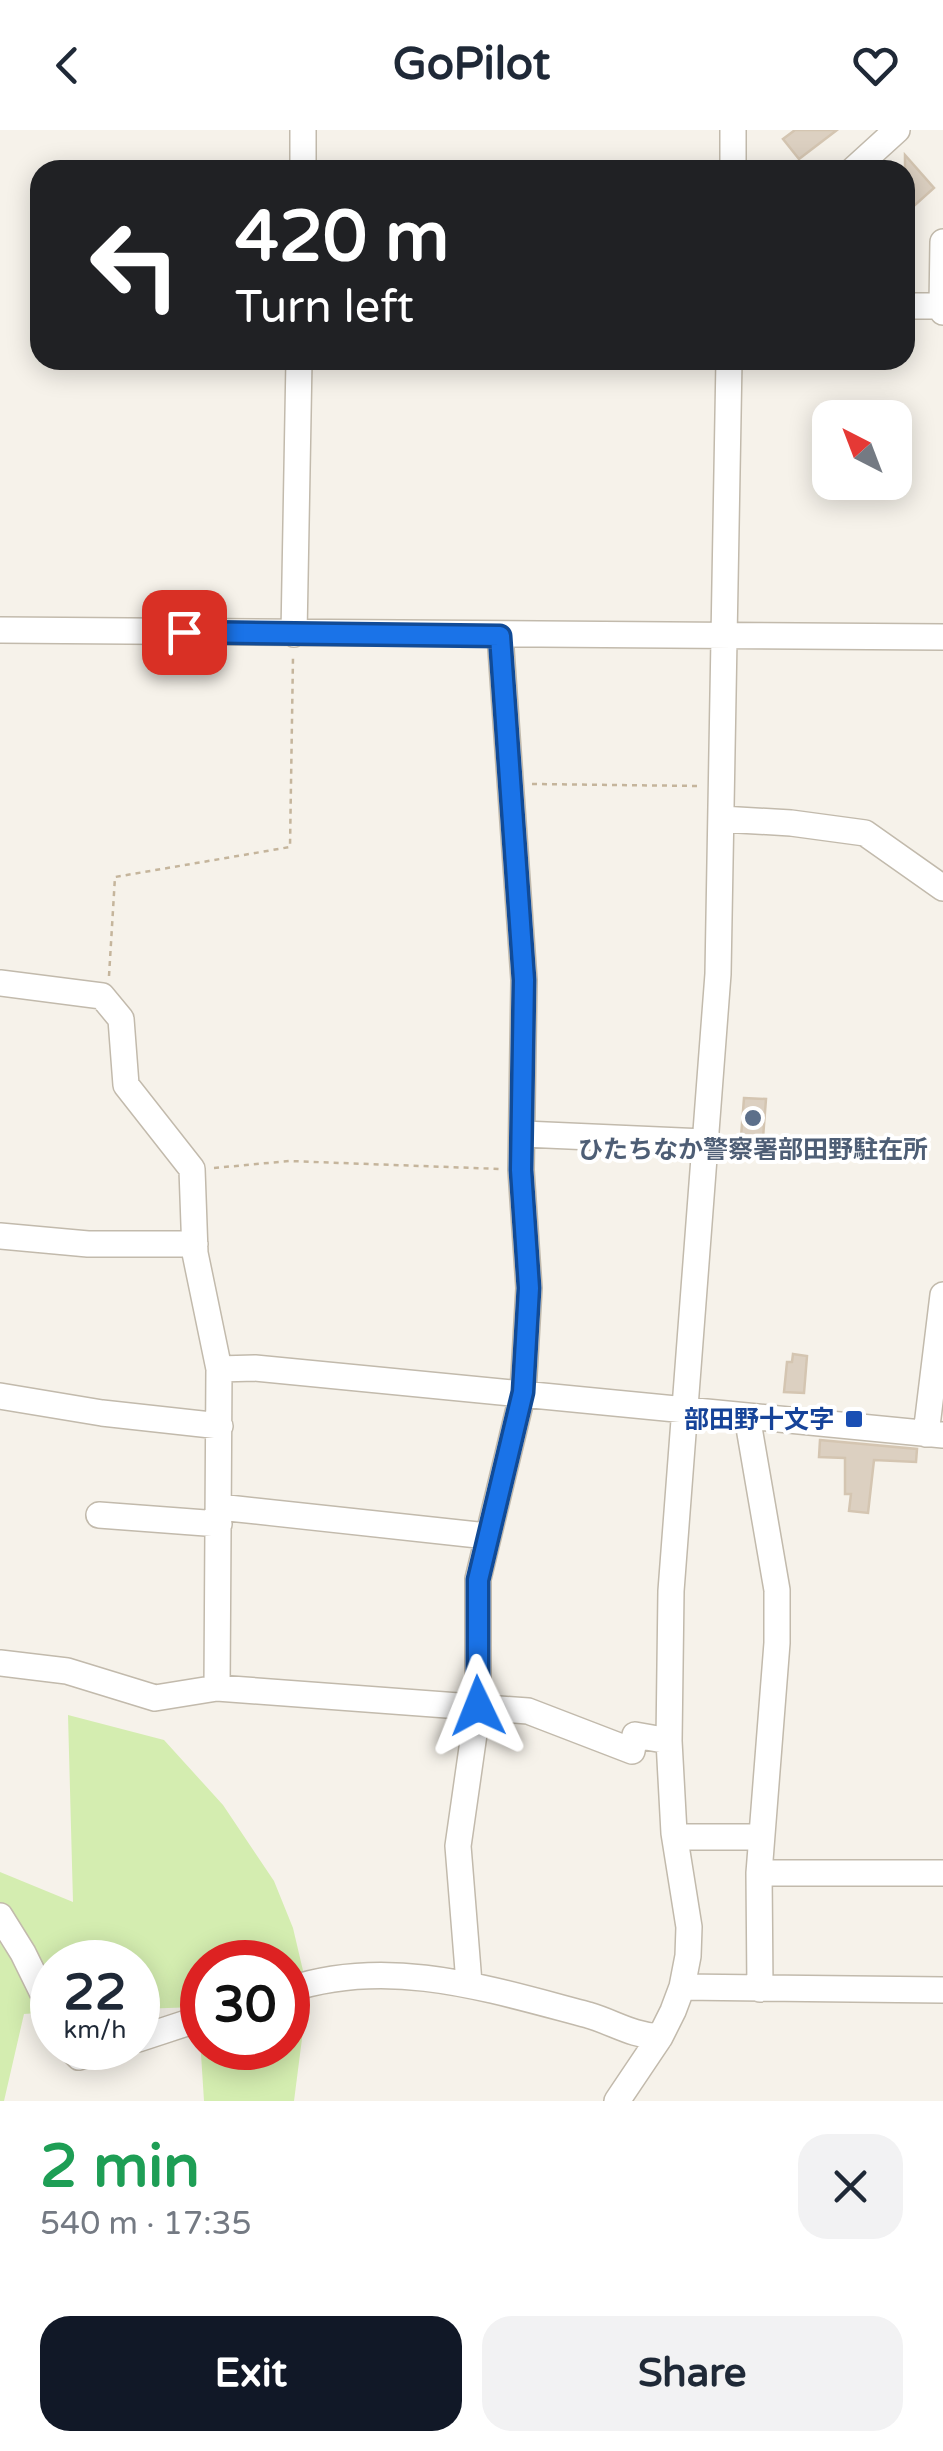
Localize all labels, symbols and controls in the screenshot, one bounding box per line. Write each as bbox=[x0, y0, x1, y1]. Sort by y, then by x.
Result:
icon: back bbox=[40, 38, 95, 93]
text: GoPilot bbox=[393, 38, 550, 92]
icon: heart bbox=[848, 38, 903, 93]
text: 420 m bbox=[235, 196, 449, 280]
icon: left bbox=[70, 200, 200, 330]
text: Turn left bbox=[235, 281, 414, 335]
north arrow bbox=[812, 400, 912, 500]
map controls bbox=[812, 400, 912, 500]
pin bbox=[142, 590, 227, 675]
icon: arrive bbox=[157, 605, 212, 660]
marker: ひたちなか警察署部田野駐在所 bbox=[742, 1107, 764, 1129]
place label: ひたちなか警察署部田野駐在所 bbox=[578, 1135, 928, 1165]
place label: 部田野十文字 bbox=[684, 1405, 834, 1435]
marker: 部田野十文字 bbox=[843, 1408, 865, 1430]
position arrow bbox=[426, 1654, 530, 1758]
speed limit sign: 30 bbox=[180, 1940, 310, 2070]
text: 22 bbox=[64, 1963, 126, 2023]
text: km/h bbox=[64, 2015, 126, 2045]
text: 2 min bbox=[40, 2131, 200, 2203]
button: close bbox=[798, 2134, 903, 2239]
text: 540 m · 17:35 bbox=[40, 2205, 252, 2243]
button: Exit bbox=[40, 2316, 462, 2431]
button: Share bbox=[482, 2316, 903, 2431]

